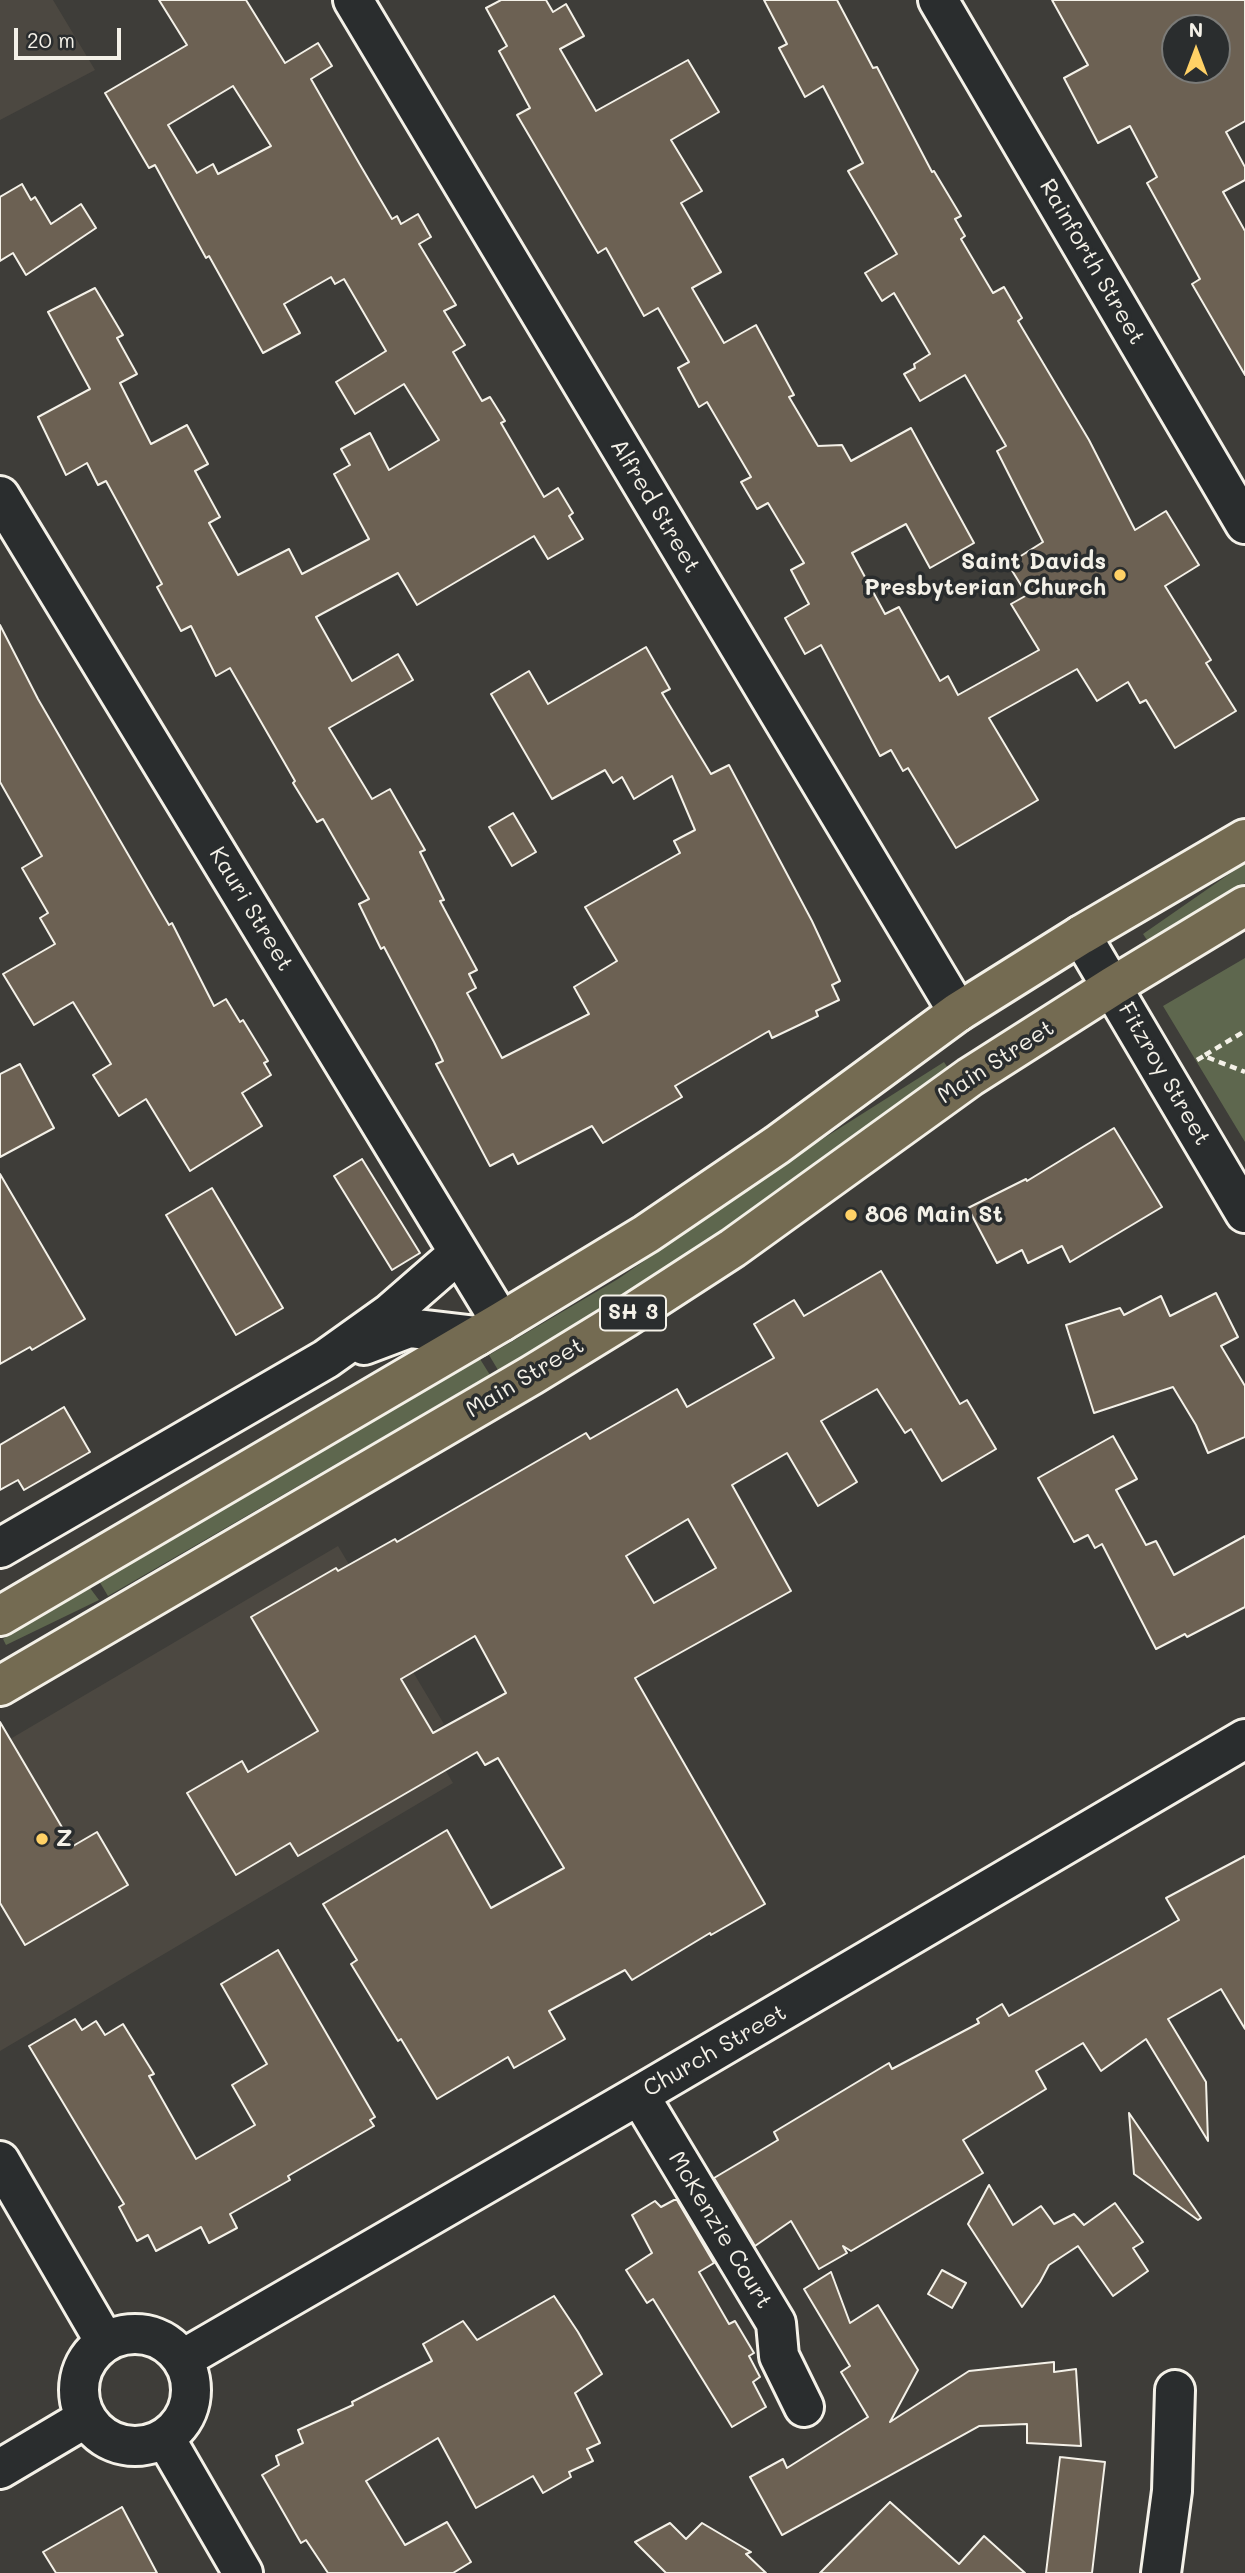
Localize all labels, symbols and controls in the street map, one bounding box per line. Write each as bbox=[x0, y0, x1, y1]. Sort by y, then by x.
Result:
scale bar bbox=[18, 14, 124, 58]
north arrow bbox=[1161, 14, 1231, 84]
text: N bbox=[1189, 17, 1203, 42]
text: 20 m bbox=[27, 26, 75, 53]
street label: Rainforth Street bbox=[1033, 174, 1151, 350]
street label: Alfred Street bbox=[604, 434, 706, 578]
place label: Saint Davids Presbyterian Church bbox=[864, 548, 1106, 602]
marker: Saint Davids Presbyterian Church bbox=[1112, 567, 1128, 583]
street label: Kauri Street bbox=[203, 842, 299, 976]
street label: Fitzroy Street bbox=[1112, 998, 1216, 1150]
street label: Main Street bbox=[933, 1014, 1059, 1110]
place label: 806 Main St bbox=[865, 1201, 1003, 1229]
marker: 806 Main St bbox=[843, 1207, 859, 1223]
road number: SH 3 bbox=[600, 1296, 666, 1330]
street label: Main Street bbox=[461, 1332, 589, 1424]
place label: Z bbox=[56, 1825, 72, 1853]
marker: Z bbox=[34, 1831, 50, 1847]
street label: Church Street bbox=[639, 1999, 791, 2103]
street label: McKenzie Court bbox=[662, 2146, 778, 2314]

